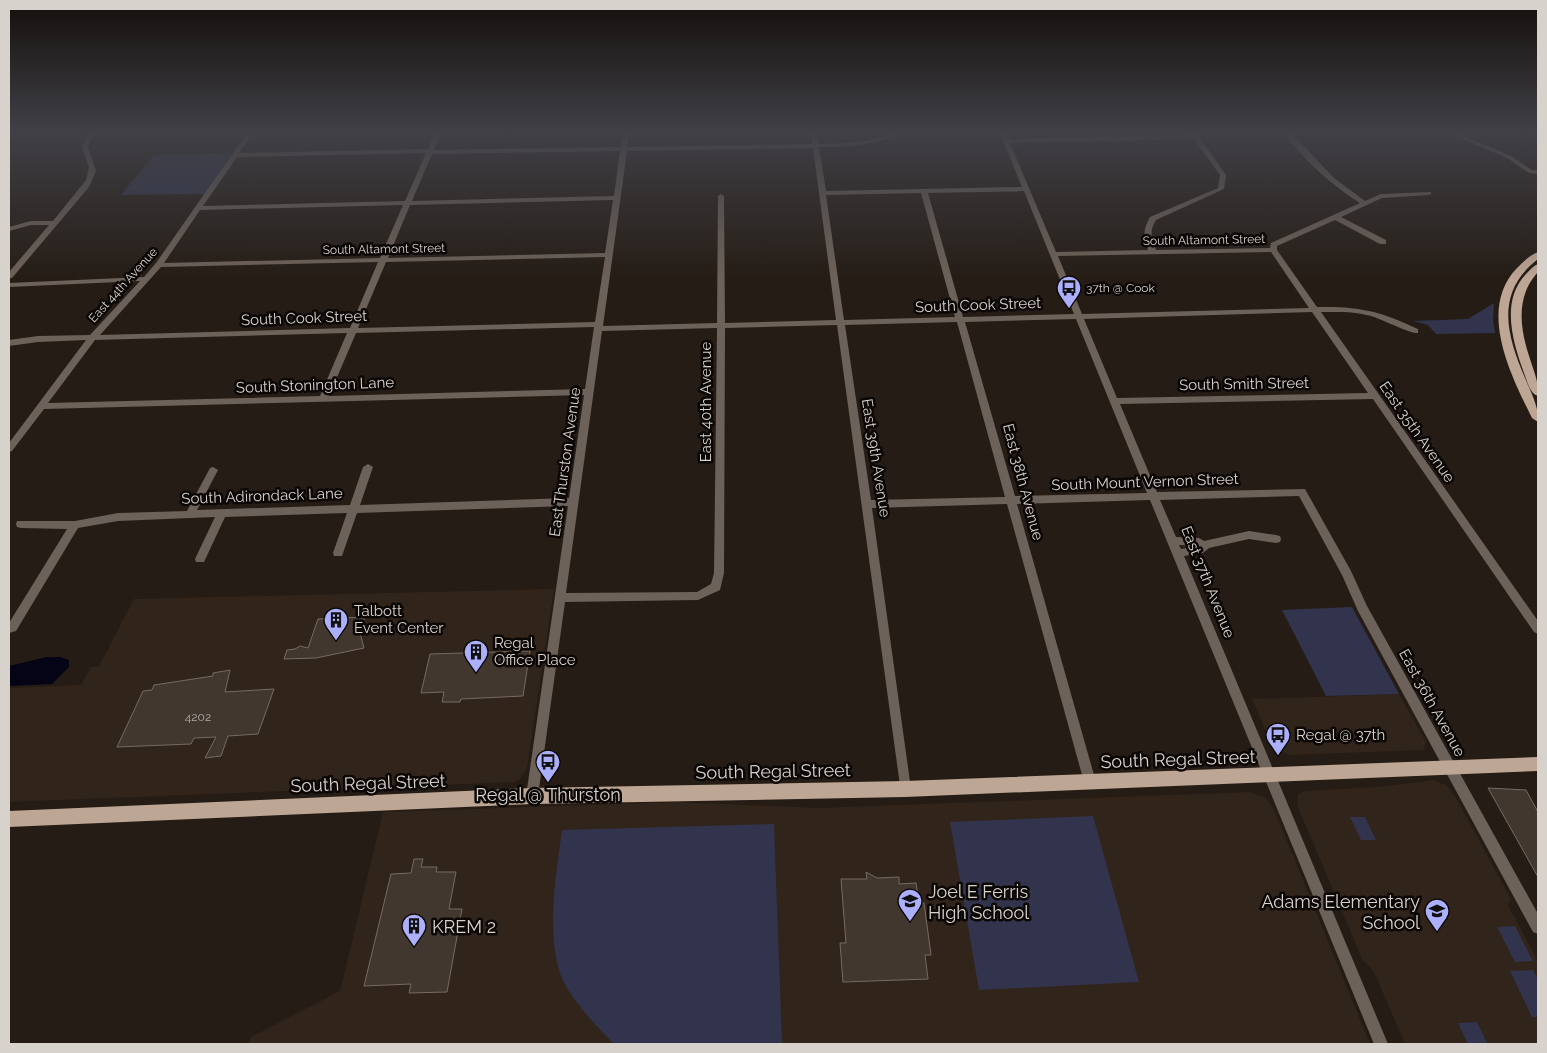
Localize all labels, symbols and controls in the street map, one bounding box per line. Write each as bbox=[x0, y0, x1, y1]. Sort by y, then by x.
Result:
street label: South Altamont Street bbox=[1143, 232, 1265, 248]
street label: South Altamont Street bbox=[323, 241, 445, 257]
street label: East 44th Avenue bbox=[86, 245, 160, 325]
bus stop icon: 37th @ Cook bbox=[1056, 275, 1082, 309]
place label: 37th @ Cook bbox=[1086, 281, 1155, 295]
street label: South Cook Street bbox=[915, 294, 1041, 316]
street label: South Cook Street bbox=[241, 307, 367, 329]
street label: East 40th Avenue bbox=[697, 342, 715, 462]
street label: South Stonington Lane bbox=[236, 373, 395, 397]
street label: South Smith Street bbox=[1179, 374, 1309, 394]
street label: East 35th Avenue bbox=[1375, 378, 1459, 486]
street label: East Thurston Avenue bbox=[546, 386, 584, 538]
street label: East 39th Avenue bbox=[858, 397, 894, 519]
street label: East 38th Avenue bbox=[999, 422, 1047, 542]
street label: South Mount Vernon Street bbox=[1051, 470, 1239, 494]
street label: South Adirondack Lane bbox=[181, 484, 343, 508]
street label: East 37th Avenue bbox=[1177, 523, 1239, 641]
place label: Talbott Event Center bbox=[354, 602, 444, 637]
building icon: Talbott Event Center bbox=[323, 607, 349, 641]
place label: Regal Office Place bbox=[494, 634, 576, 669]
building icon: Regal Office Place bbox=[463, 639, 489, 673]
street label: East 36th Avenue bbox=[1395, 646, 1469, 760]
house number: 4202 bbox=[185, 710, 211, 724]
bus stop icon: Regal @ 37th bbox=[1265, 722, 1291, 756]
place label: Regal @ 37th bbox=[1296, 726, 1385, 744]
street label: South Regal Street bbox=[1100, 746, 1256, 772]
bus stop icon: Regal @ Thurston bbox=[535, 749, 561, 783]
street label: South Regal Street bbox=[695, 759, 851, 783]
street label: South Regal Street bbox=[290, 770, 446, 796]
place label: Regal @ Thurston bbox=[475, 784, 621, 805]
place label: Joel E Ferris High School bbox=[928, 881, 1029, 923]
school or university icon: Joel E Ferris High School bbox=[897, 888, 923, 922]
place label: Adams Elementary School bbox=[1261, 891, 1420, 933]
school or university icon: Adams Elementary School bbox=[1424, 898, 1450, 932]
building icon: KREM 2 bbox=[401, 913, 427, 947]
place label: KREM 2 bbox=[432, 916, 496, 937]

